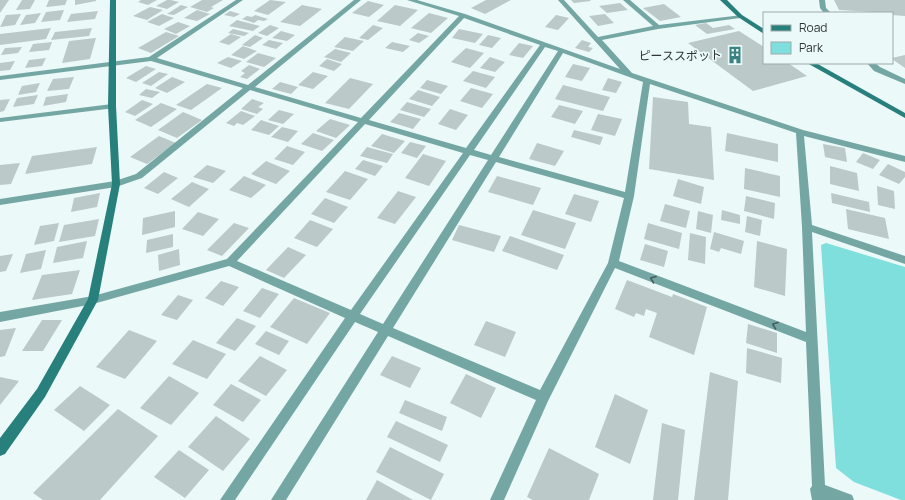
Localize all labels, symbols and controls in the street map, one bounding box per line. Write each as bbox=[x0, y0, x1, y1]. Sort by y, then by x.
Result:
legend bbox=[763, 12, 893, 64]
text: Road bbox=[799, 19, 827, 36]
text: Park bbox=[799, 39, 824, 56]
building icon: ピーススポット bbox=[725, 45, 745, 65]
place label: ピーススポット bbox=[639, 47, 722, 64]
one-way arrow bbox=[650, 275, 657, 283]
one-way arrow bbox=[772, 321, 779, 329]

